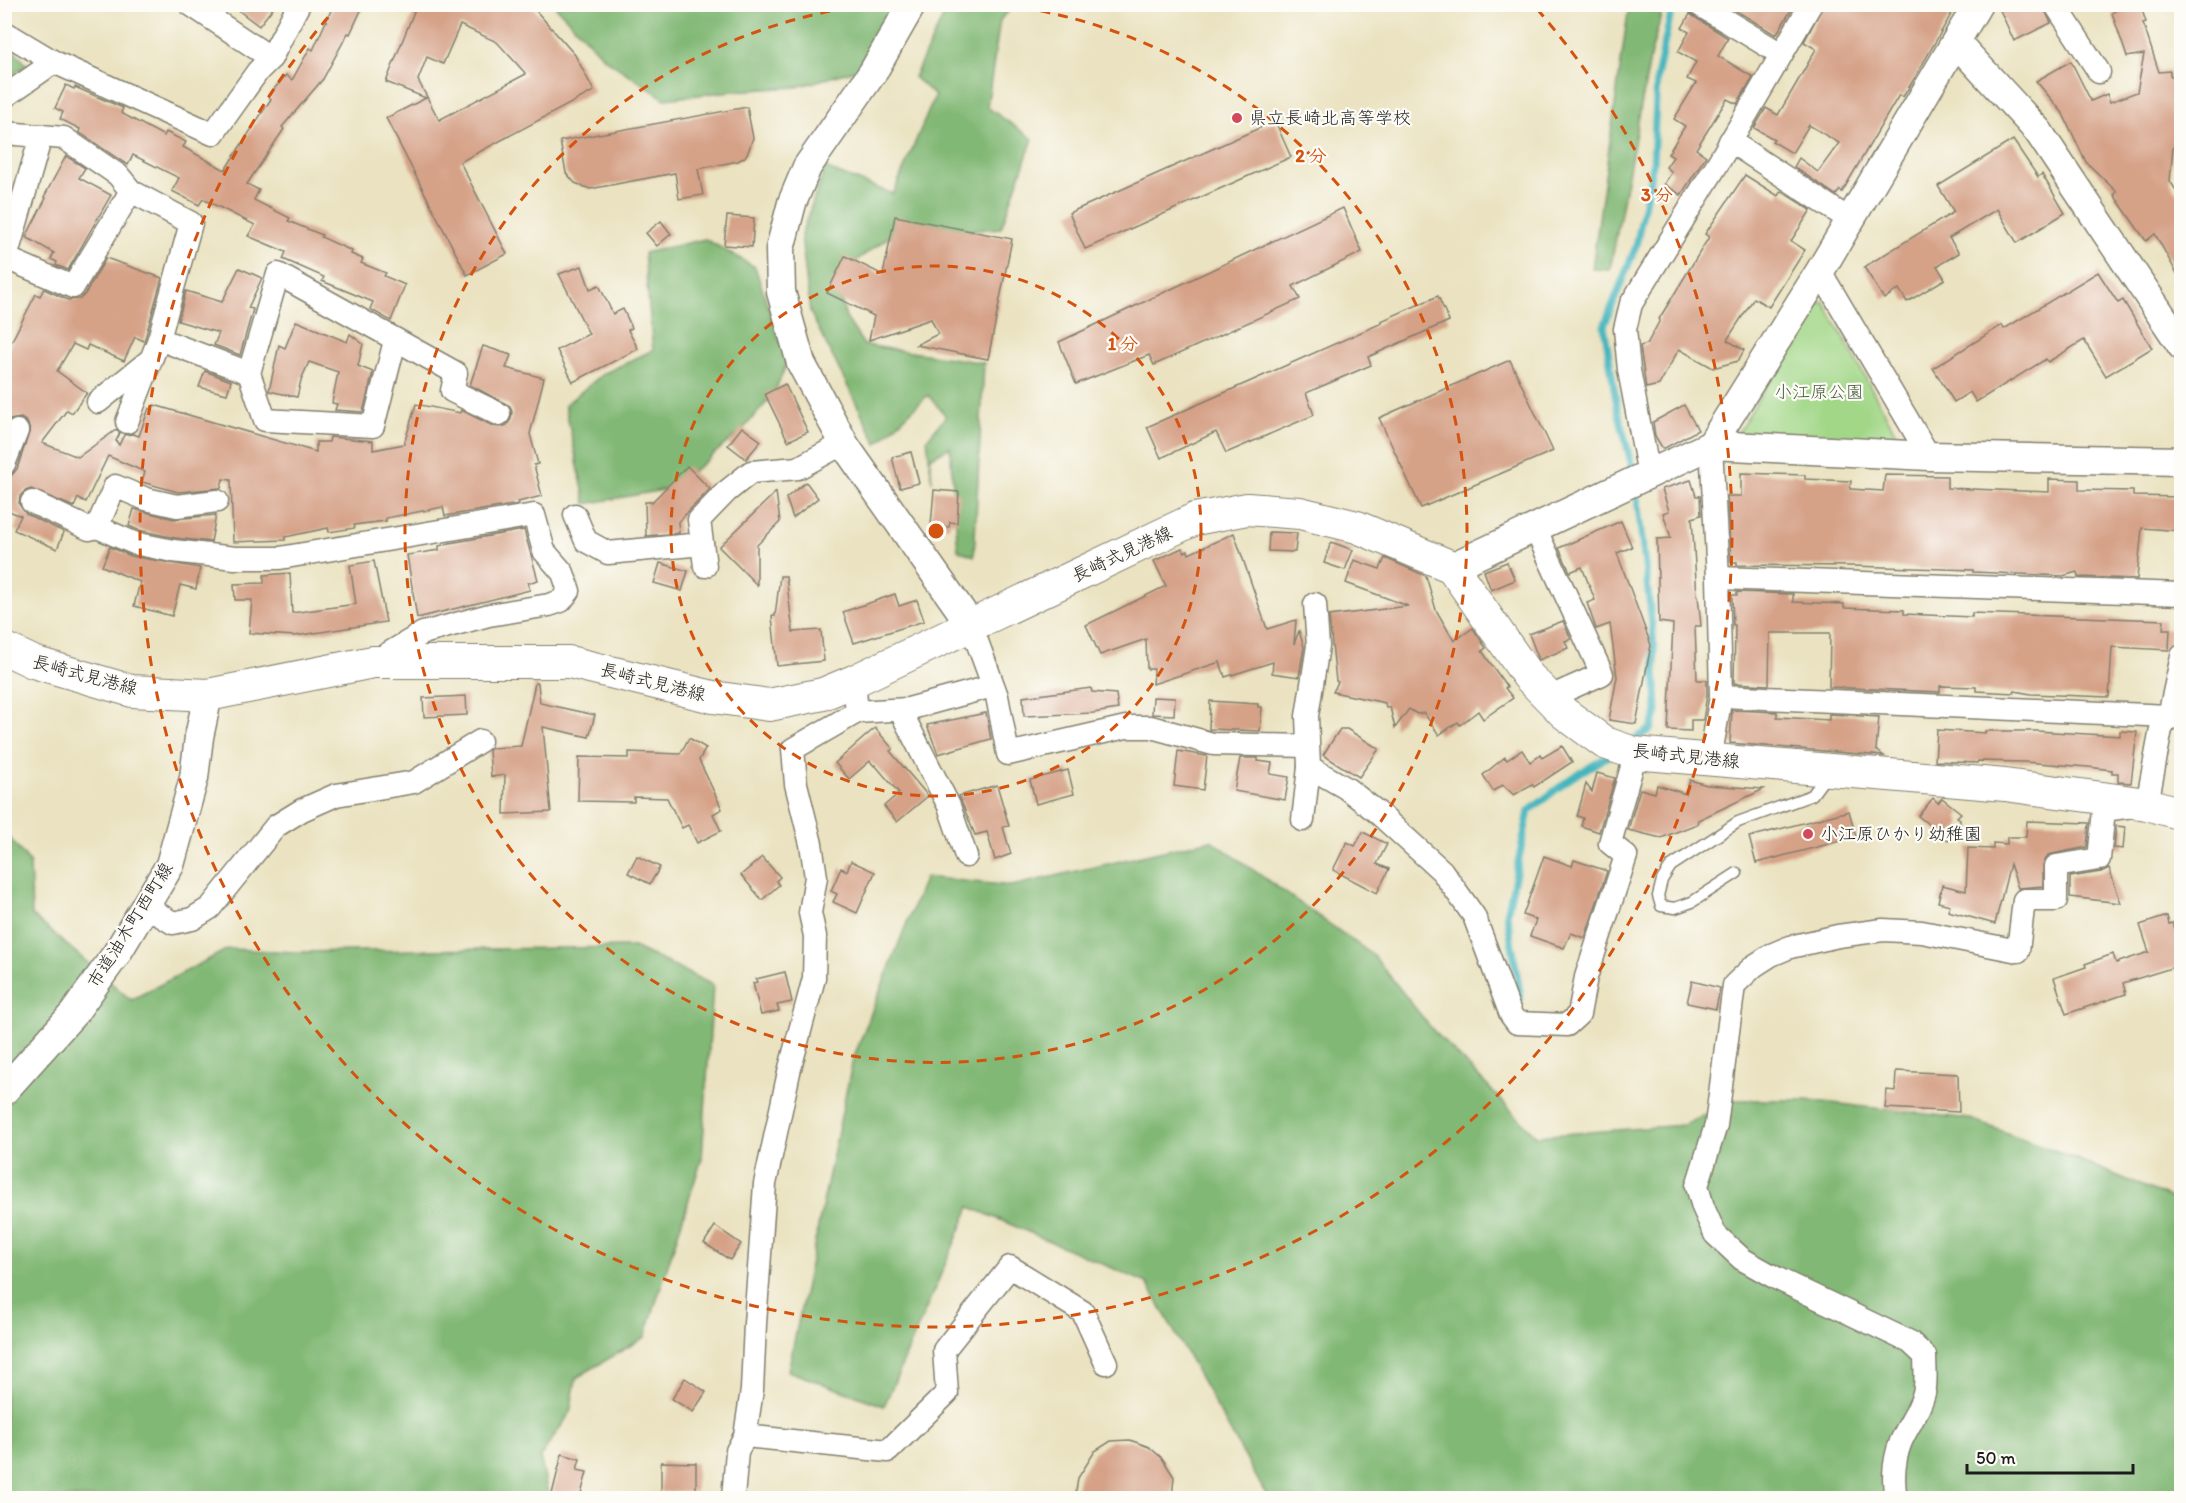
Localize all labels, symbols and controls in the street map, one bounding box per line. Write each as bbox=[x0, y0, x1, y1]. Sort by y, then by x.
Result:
place label: 県立長崎北高等学校 bbox=[1249, 107, 1411, 129]
marker: 県立長崎北高等学校 bbox=[1230, 111, 1244, 125]
text: 2 分 bbox=[1295, 145, 1327, 167]
text: 3 分 bbox=[1641, 184, 1673, 206]
text: 1 分 bbox=[1108, 333, 1138, 355]
park label: 小江原公園 bbox=[1774, 381, 1864, 403]
centre of rings bbox=[926, 521, 946, 541]
street label: 長崎式見港線 bbox=[1068, 521, 1176, 587]
street label: 長崎式見港線 bbox=[30, 650, 140, 700]
street label: 長崎式見港線 bbox=[598, 658, 708, 706]
street label: 長崎式見港線 bbox=[1631, 739, 1741, 773]
place label: 小江原ひかり幼稚園 bbox=[1820, 823, 1982, 845]
marker: 小江原ひかり幼稚園 bbox=[1801, 827, 1815, 841]
street label: 市道油木町西町線 bbox=[83, 858, 177, 992]
scale bar bbox=[1967, 1437, 2134, 1475]
text: 50 m bbox=[1976, 1447, 2016, 1469]

